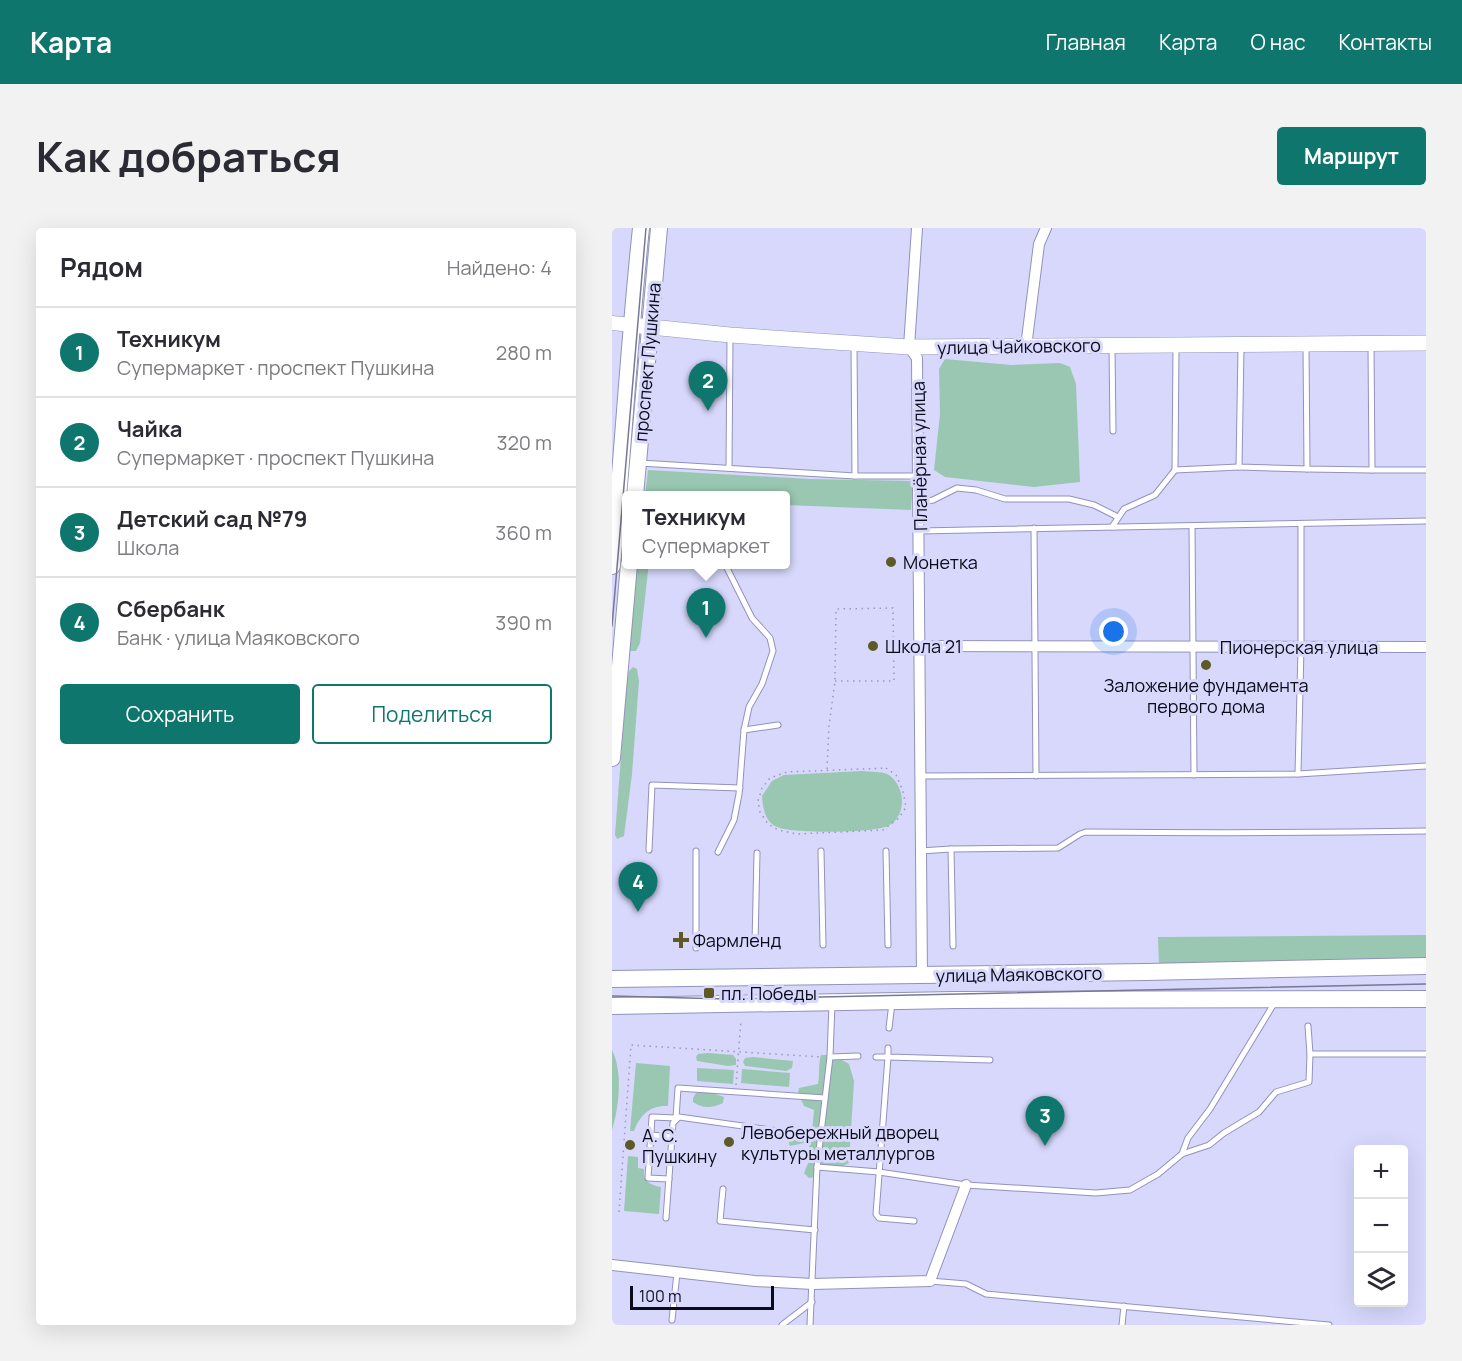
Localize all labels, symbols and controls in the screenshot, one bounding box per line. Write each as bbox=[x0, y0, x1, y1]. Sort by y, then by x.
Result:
text: Карта bbox=[30, 23, 112, 61]
text: Главная bbox=[1046, 28, 1126, 56]
text: Карта bbox=[1159, 28, 1217, 56]
text: О нас bbox=[1250, 28, 1306, 56]
text: Контакты bbox=[1339, 28, 1432, 56]
text: Как добраться bbox=[36, 127, 341, 185]
button: Маршрут bbox=[1277, 127, 1426, 185]
text: Рядом bbox=[60, 249, 143, 285]
text: Найдено: 4 bbox=[447, 254, 552, 281]
street label: проспект Пушкина bbox=[628, 282, 666, 442]
text: Техникум bbox=[117, 324, 221, 354]
street label: улица Чайковского bbox=[937, 333, 1101, 359]
text: 1 bbox=[75, 339, 84, 366]
text: 280 m bbox=[496, 339, 552, 366]
text: Супермаркет · проспект Пушкина bbox=[117, 354, 434, 381]
pin: 2 bbox=[688, 362, 728, 411]
street label: Планёрная улица bbox=[906, 381, 932, 531]
text: Чайка bbox=[117, 414, 182, 444]
text: 2 bbox=[74, 429, 85, 456]
text: 320 m bbox=[496, 429, 552, 456]
text: Супермаркет · проспект Пушкина bbox=[117, 444, 434, 471]
popup bbox=[622, 491, 790, 569]
text: Техникум bbox=[642, 502, 746, 532]
text: Детский сад №79 bbox=[117, 504, 307, 534]
text: 3 bbox=[74, 519, 85, 546]
text: 360 m bbox=[495, 519, 552, 546]
text: Супермаркет bbox=[642, 532, 770, 559]
text: Школа bbox=[117, 534, 179, 561]
place label: Монетка bbox=[903, 550, 978, 574]
marker: Монетка bbox=[884, 555, 898, 569]
pin: 1 bbox=[686, 588, 725, 638]
text: Сбербанк bbox=[117, 594, 225, 624]
text: 4 bbox=[73, 609, 86, 636]
text: 390 m bbox=[495, 609, 552, 636]
your location bbox=[1099, 617, 1128, 646]
text: Банк · улица Маяковского bbox=[117, 624, 360, 651]
place label: Школа 21 bbox=[885, 634, 962, 658]
street label: Пионерская улица bbox=[1220, 635, 1378, 659]
marker: Школа 21 bbox=[866, 639, 880, 653]
marker: Заложение фундамента первого дома bbox=[1199, 658, 1213, 672]
place label: Заложение фундамента первого дома bbox=[1103, 673, 1309, 718]
button: Сохранить bbox=[60, 684, 300, 744]
button: Поделиться bbox=[312, 684, 552, 744]
pin: 4 bbox=[618, 862, 658, 912]
place label: Фармленд bbox=[693, 928, 781, 952]
marker: Фармленд bbox=[674, 933, 688, 947]
street label: улица Маяковского bbox=[935, 961, 1103, 987]
place label: пл. Победы bbox=[721, 981, 817, 1005]
marker: пл. Победы bbox=[702, 986, 716, 1000]
pin: 3 bbox=[1026, 1096, 1064, 1146]
place label: Левобережный дворец культуры металлургов bbox=[741, 1120, 939, 1165]
place label: А. С. Пушкину bbox=[642, 1123, 717, 1168]
marker: Левобережный дворец культуры металлургов bbox=[722, 1135, 736, 1149]
marker: А. С. Пушкину bbox=[623, 1138, 637, 1152]
map controls bbox=[1354, 1145, 1408, 1307]
button: + bbox=[1354, 1145, 1408, 1199]
button: − bbox=[1354, 1199, 1408, 1253]
button: layers bbox=[1354, 1253, 1408, 1307]
scale bar bbox=[630, 1283, 774, 1310]
text: 100 m bbox=[639, 1285, 682, 1307]

